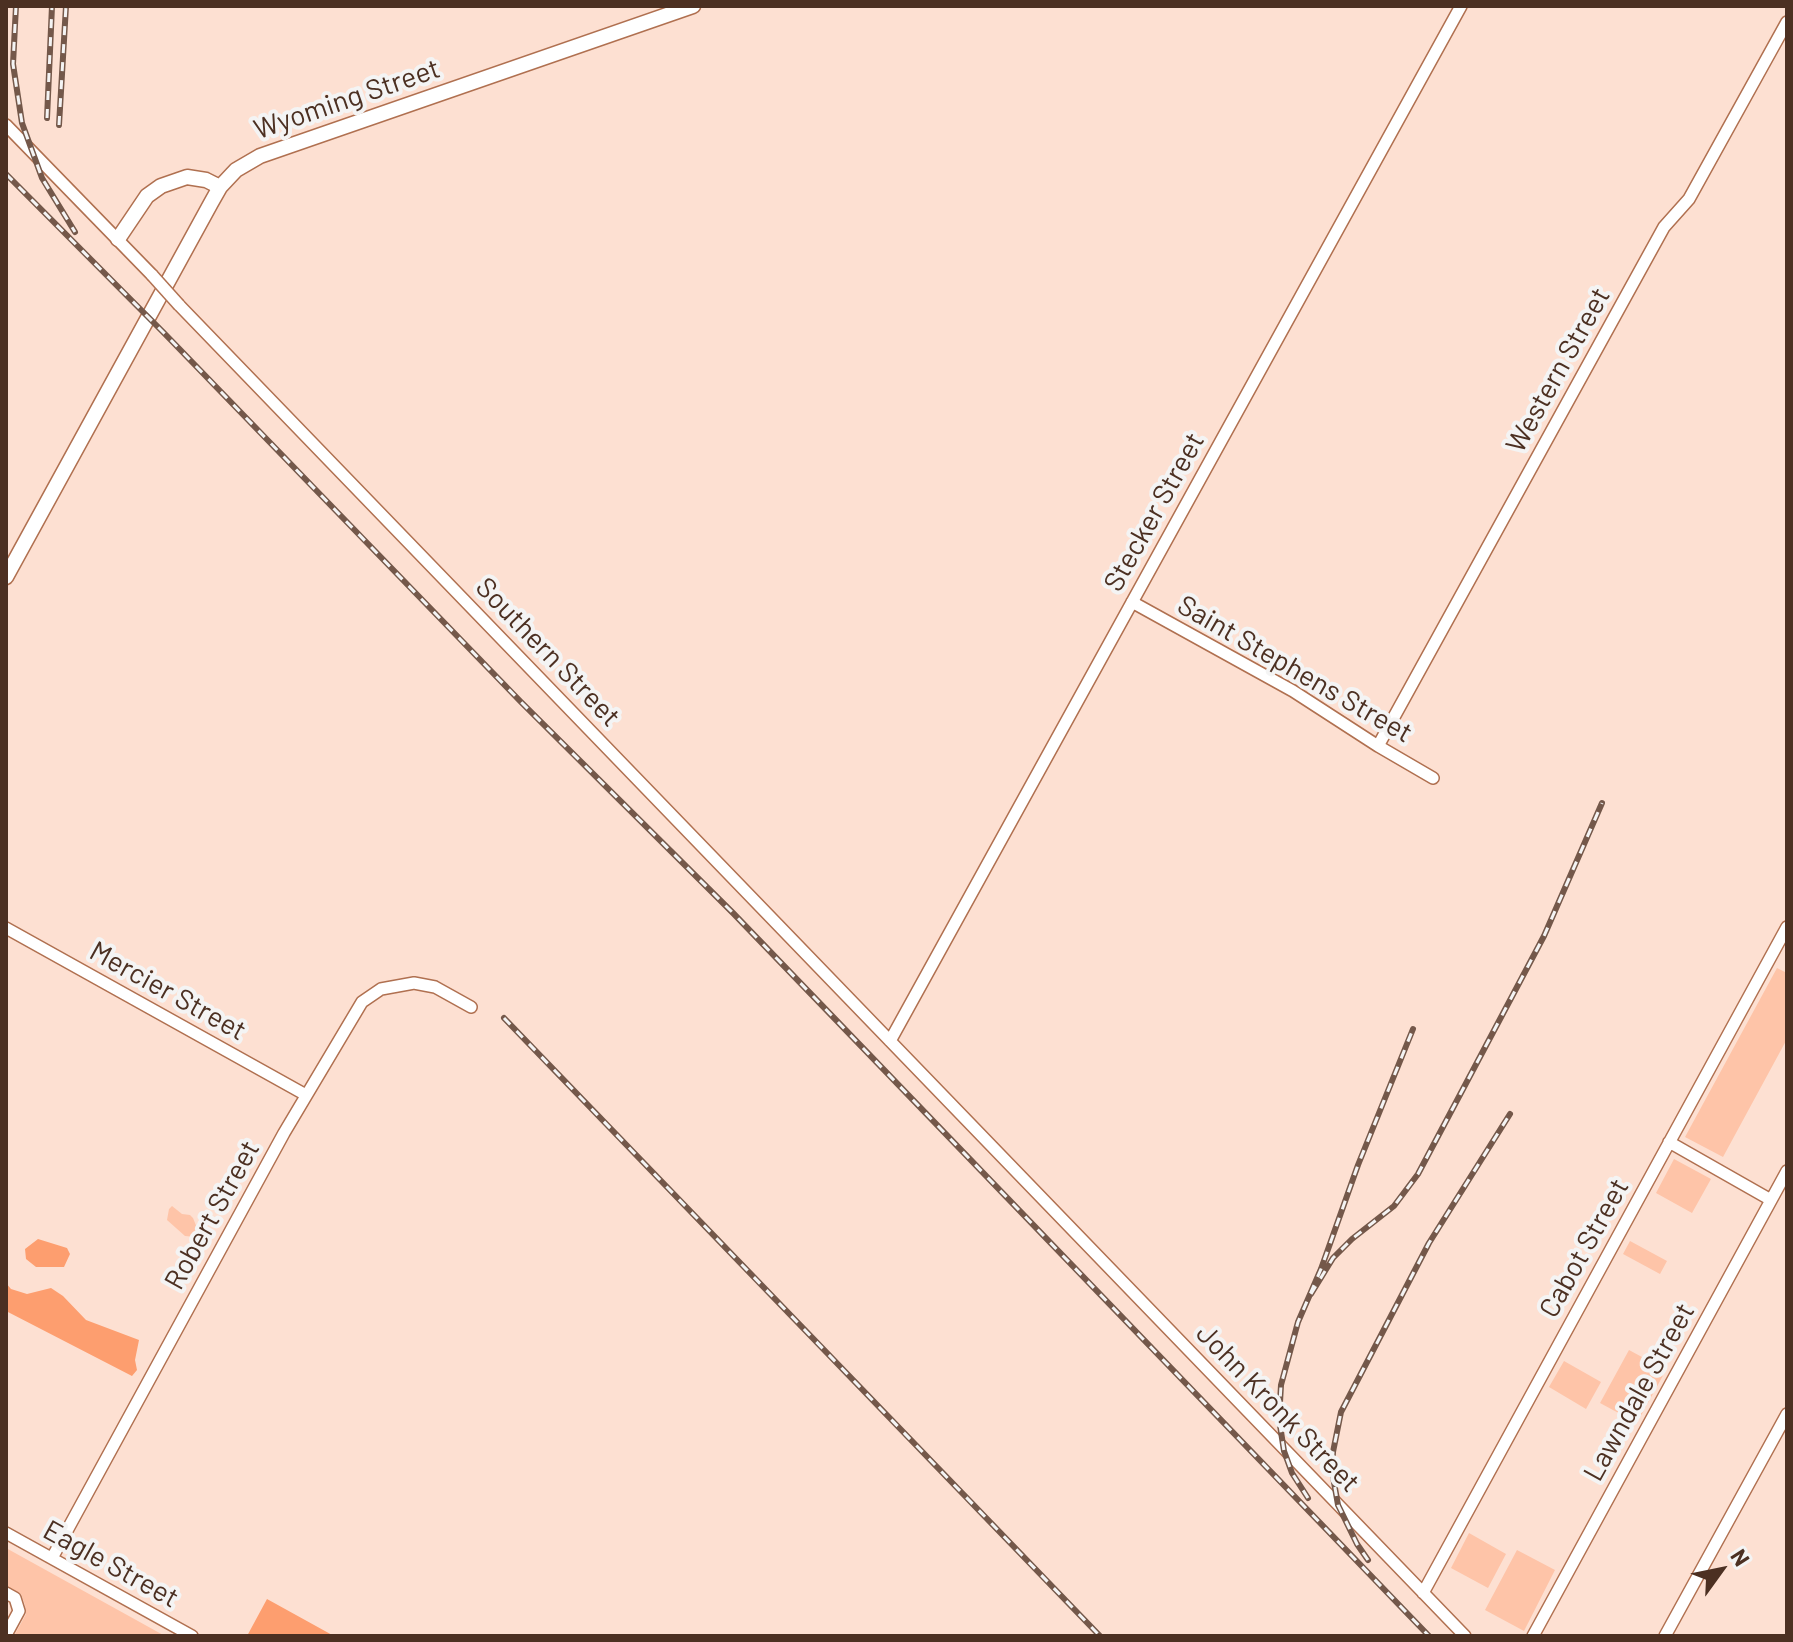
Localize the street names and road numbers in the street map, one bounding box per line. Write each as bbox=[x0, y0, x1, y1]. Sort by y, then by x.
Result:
street label: Wyoming Street bbox=[250, 51, 444, 147]
street label: Western Street bbox=[1499, 282, 1617, 458]
street label: Stecker Street bbox=[1097, 427, 1211, 597]
street label: Southern Street bbox=[469, 571, 627, 733]
street label: Saint Stephens Street bbox=[1172, 588, 1418, 750]
street label: Mercier Street bbox=[84, 934, 252, 1048]
street label: Robert Street bbox=[157, 1135, 267, 1295]
street label: Cabot Street bbox=[1532, 1173, 1636, 1323]
street label: Lawndale Street bbox=[1576, 1297, 1702, 1487]
street label: John Kronk Street bbox=[1189, 1317, 1367, 1499]
street label: Eagle Street bbox=[37, 1513, 185, 1615]

